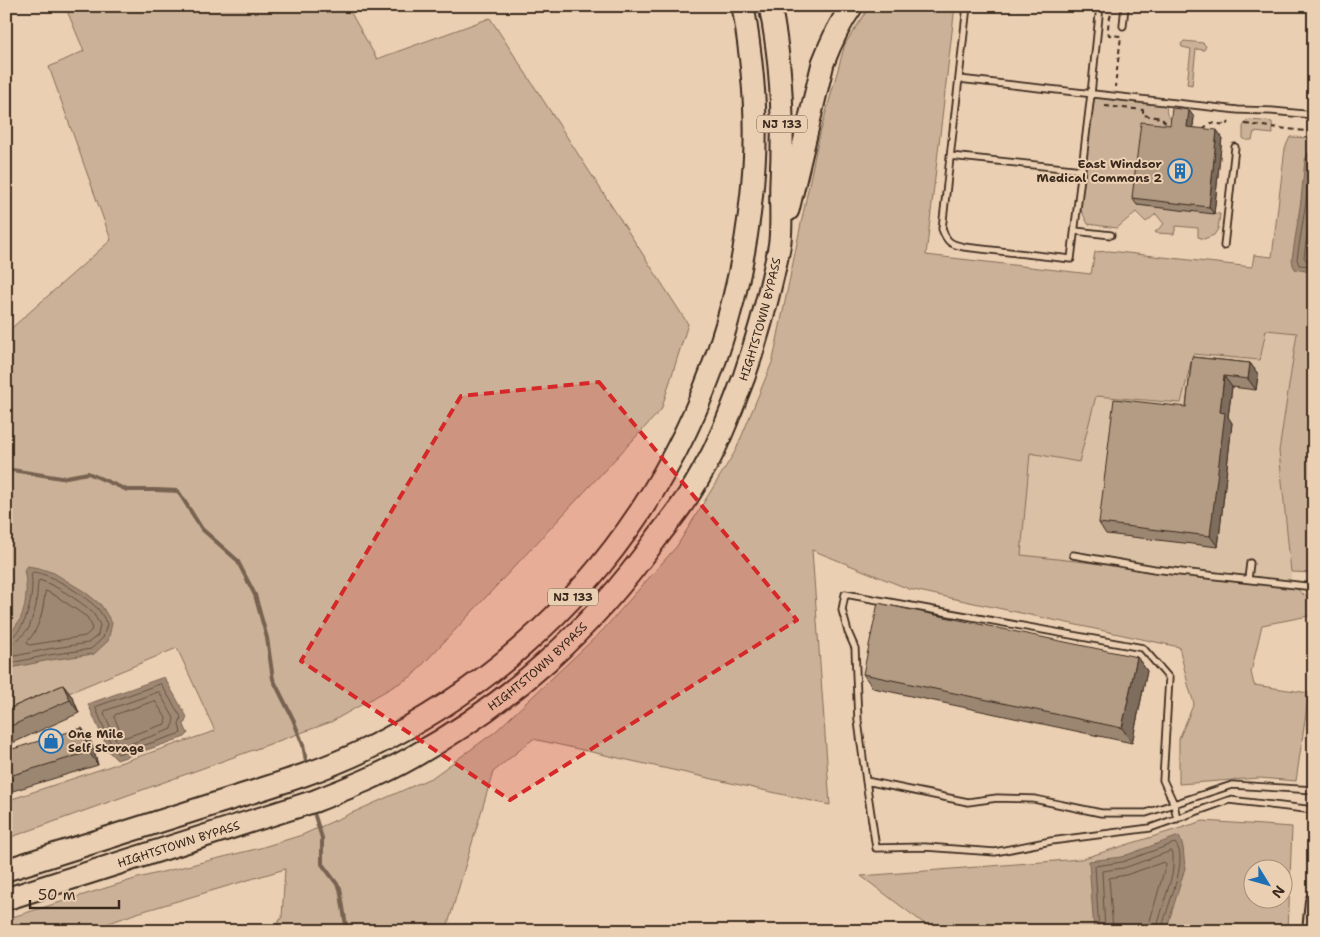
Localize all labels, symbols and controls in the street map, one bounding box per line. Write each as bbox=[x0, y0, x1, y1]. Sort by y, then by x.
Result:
road number: NJ 133 bbox=[757, 116, 807, 132]
place label: East Windsor Medical Commons 2 bbox=[1037, 156, 1163, 186]
building icon: East Windsor Medical Commons 2 bbox=[1167, 158, 1193, 184]
street label: HIGHTSTOWN BYPASS bbox=[735, 256, 785, 383]
road number: NJ 133 bbox=[548, 588, 598, 606]
street label: HIGHTSTOWN BYPASS bbox=[484, 619, 591, 715]
place label: One Mile Self Storage bbox=[68, 726, 144, 756]
shop icon: One Mile Self Storage bbox=[38, 728, 64, 754]
street label: HIGHTSTOWN BYPASS bbox=[115, 817, 242, 871]
north arrow bbox=[1242, 860, 1292, 910]
scale bar bbox=[30, 877, 119, 909]
text: N bbox=[1268, 882, 1289, 902]
text: 50 m bbox=[38, 885, 76, 905]

